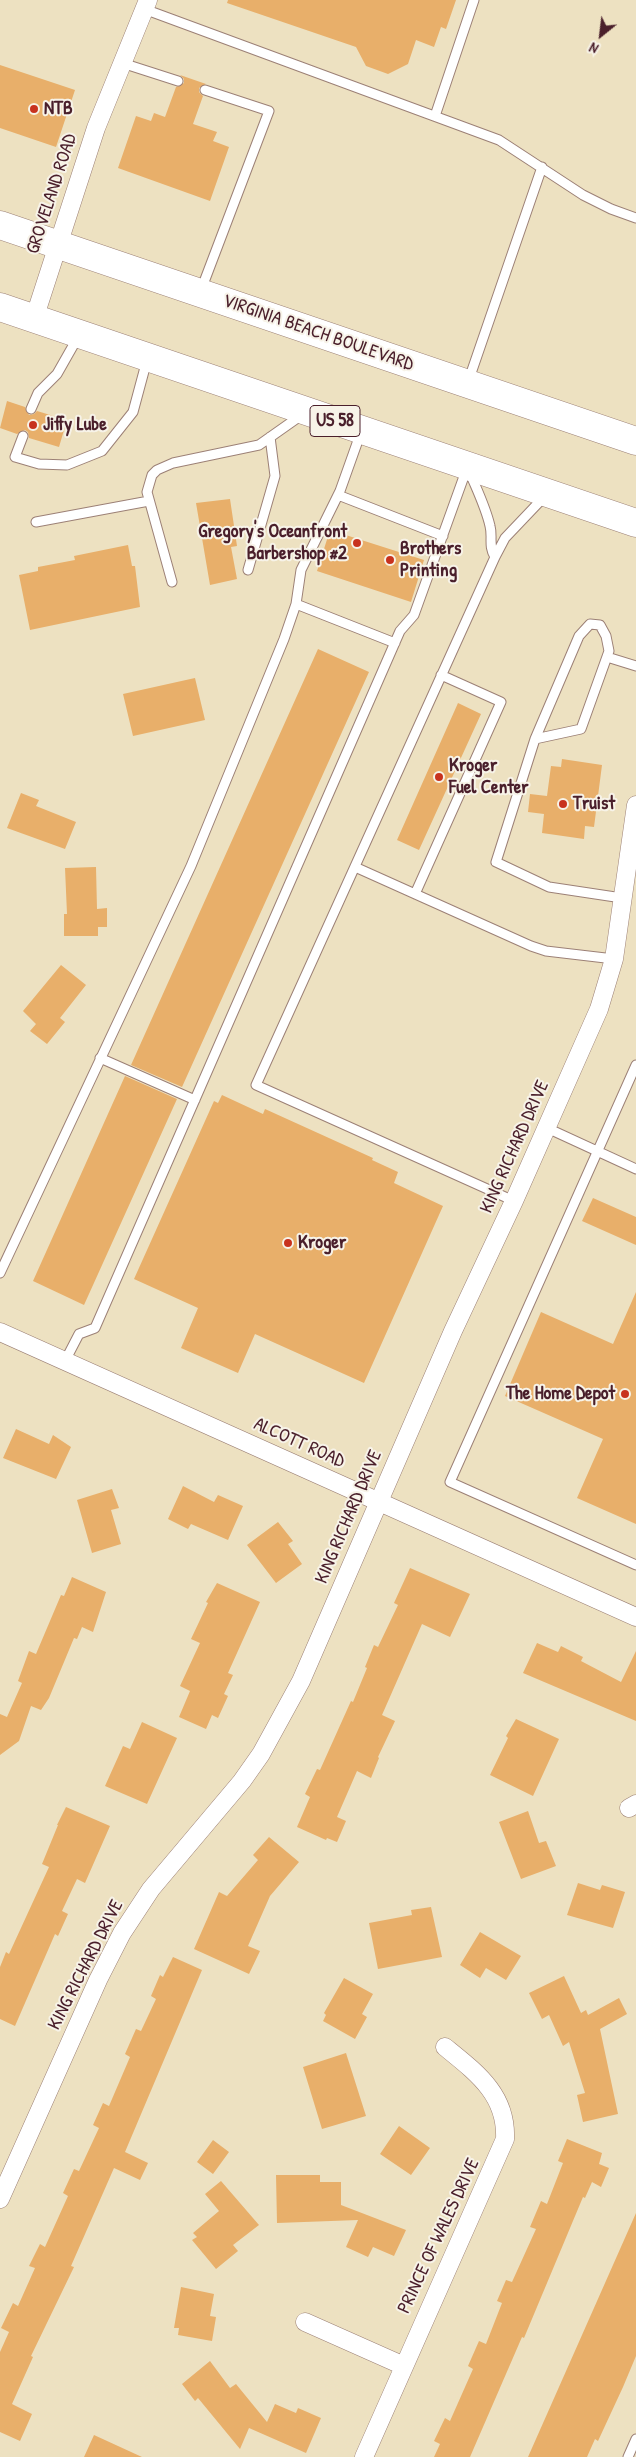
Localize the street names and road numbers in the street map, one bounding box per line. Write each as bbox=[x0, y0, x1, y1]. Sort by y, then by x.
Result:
street label: GROVELAND ROAD bbox=[22, 131, 82, 257]
street label: VIRGINIA BEACH BOULEVARD bbox=[220, 290, 416, 376]
road number: US 58 bbox=[310, 406, 360, 436]
street label: KING RICHARD DRIVE bbox=[476, 1077, 554, 1217]
street label: ALCOTT ROAD bbox=[250, 1413, 348, 1473]
street label: KING RICHARD DRIVE bbox=[311, 1447, 387, 1587]
street label: KING RICHARD DRIVE bbox=[43, 1896, 129, 2034]
street label: PRINCE OF WALES DRIVE bbox=[393, 2155, 485, 2317]

